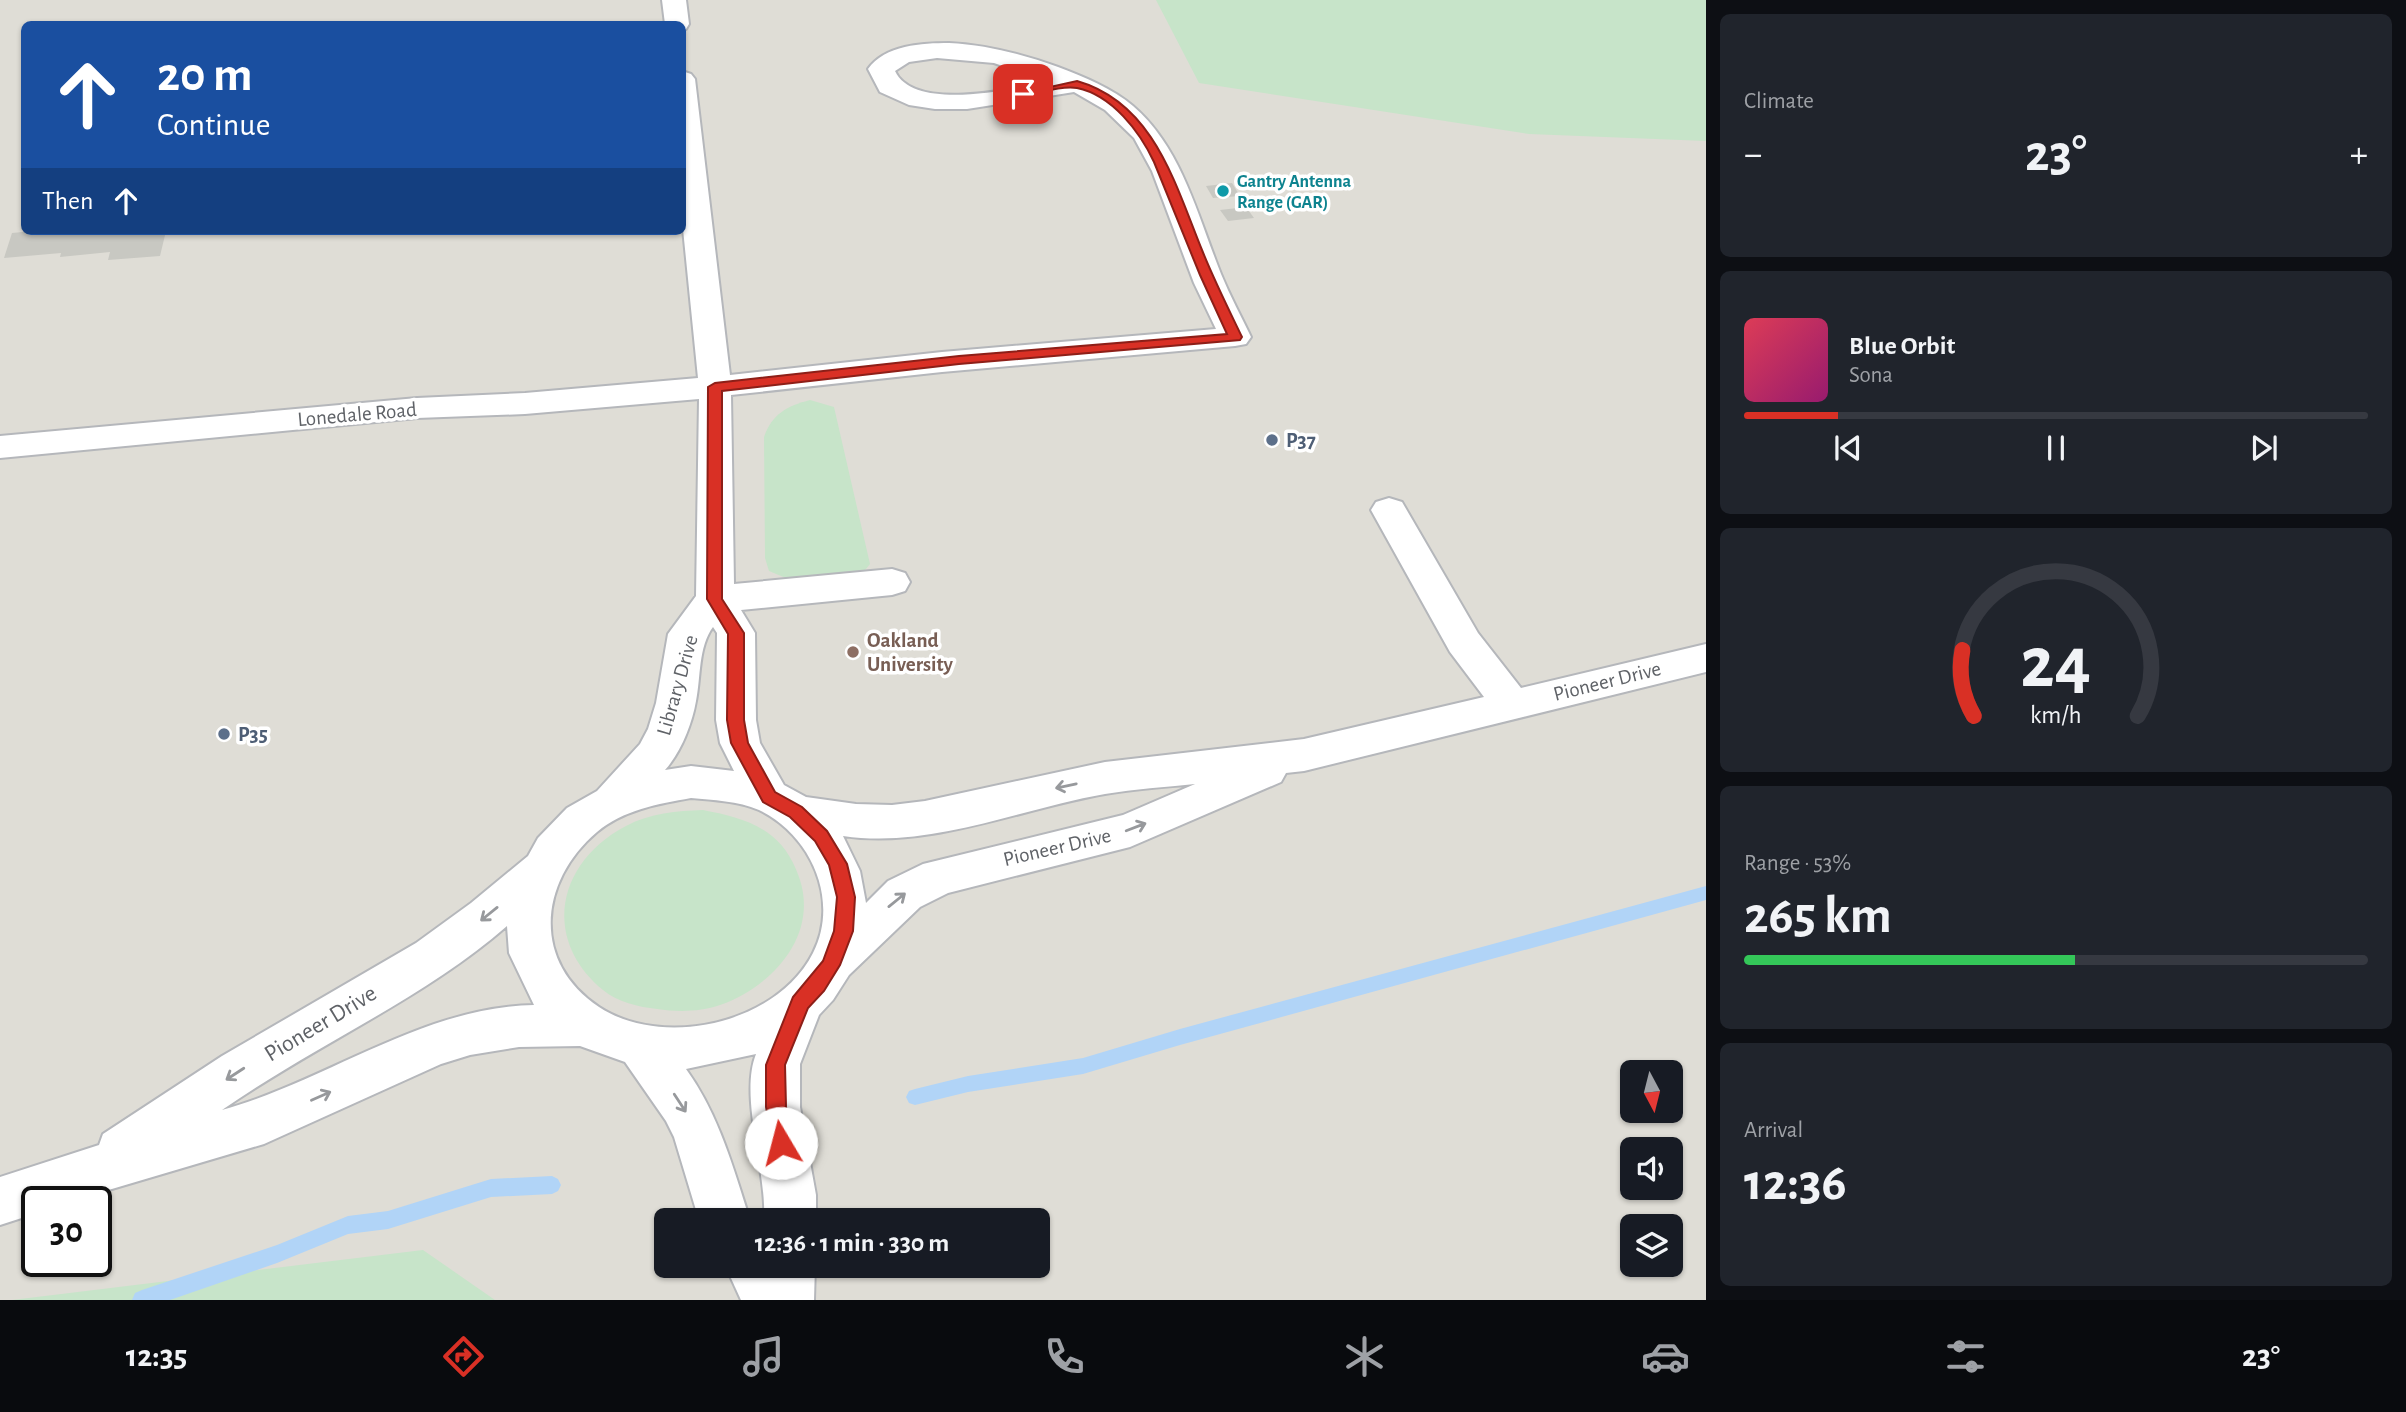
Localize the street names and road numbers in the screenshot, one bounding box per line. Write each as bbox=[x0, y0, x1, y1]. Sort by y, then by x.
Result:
street label: Lonedale Road bbox=[296, 399, 418, 430]
street label: Library Drive bbox=[653, 632, 702, 738]
street label: Pioneer Drive bbox=[1551, 658, 1663, 705]
street label: Pioneer Drive bbox=[1001, 825, 1113, 870]
street label: Pioneer Drive bbox=[260, 981, 381, 1067]

